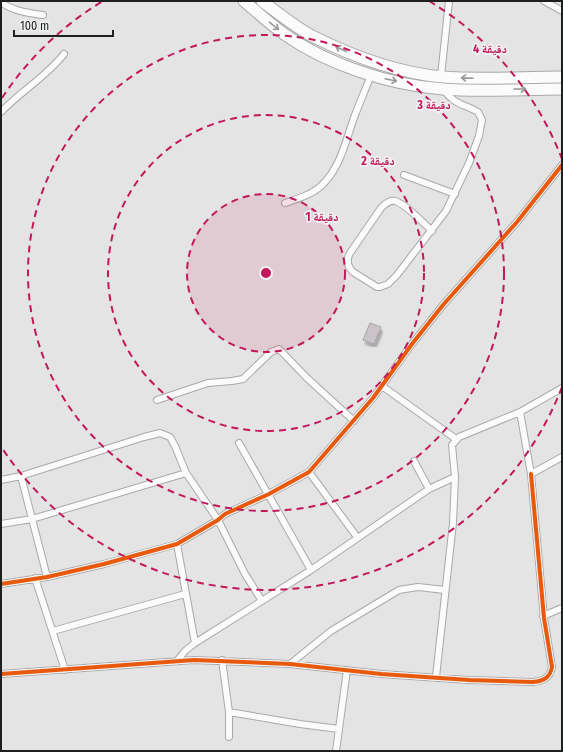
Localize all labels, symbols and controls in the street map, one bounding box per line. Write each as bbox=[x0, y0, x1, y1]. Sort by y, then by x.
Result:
scale bar bbox=[14, 12, 113, 38]
text: 100 m bbox=[20, 19, 49, 33]
one-way arrow bbox=[268, 21, 279, 30]
text: 4 دقيقة bbox=[473, 42, 507, 56]
one-way arrow bbox=[336, 45, 348, 52]
one-way arrow bbox=[461, 74, 474, 82]
one-way arrow bbox=[384, 76, 397, 84]
one-way arrow bbox=[513, 85, 526, 93]
text: 3 دقيقة bbox=[416, 98, 451, 112]
text: 2 دقيقة bbox=[360, 154, 395, 168]
text: 1 دقيقة bbox=[306, 210, 338, 224]
centre of rings bbox=[259, 266, 273, 280]

